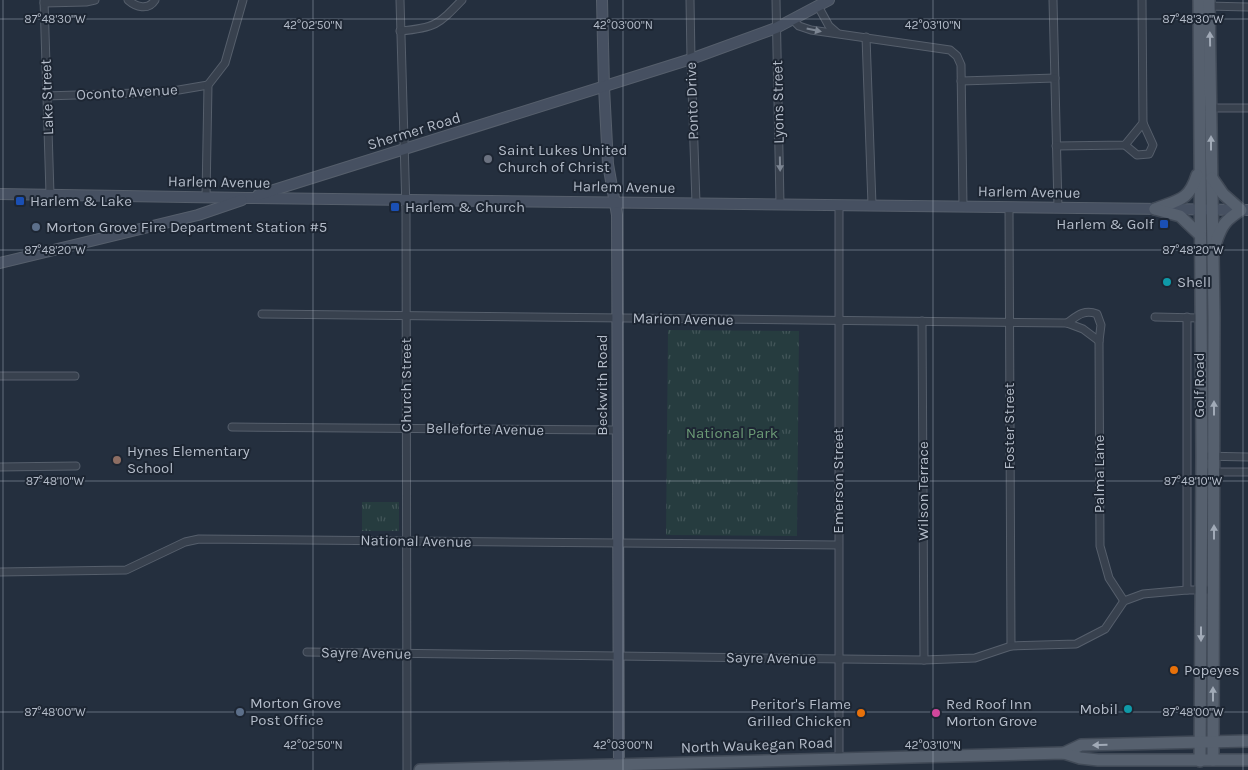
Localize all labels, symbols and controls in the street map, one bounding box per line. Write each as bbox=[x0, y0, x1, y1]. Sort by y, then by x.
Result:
text: 87°48'30"W bbox=[24, 12, 86, 26]
text: 87°48'30"W bbox=[1162, 12, 1224, 26]
text: 42°02'50"N bbox=[283, 18, 343, 32]
text: 42°03'00"N bbox=[593, 18, 653, 32]
text: 42°03'10"N bbox=[905, 18, 961, 32]
one-way arrow bbox=[806, 26, 821, 34]
one-way arrow bbox=[1206, 30, 1214, 46]
street label: Lake Street bbox=[37, 58, 57, 135]
street label: Lyons Street bbox=[768, 60, 788, 144]
street label: Ponto Drive bbox=[682, 62, 702, 140]
street label: Oconto Avenue bbox=[76, 80, 178, 104]
street label: Shermer Road bbox=[365, 108, 463, 154]
one-way arrow bbox=[1207, 135, 1215, 151]
place label: Saint Lukes United Church of Christ bbox=[498, 141, 627, 176]
marker: Saint Lukes United Church of Christ bbox=[482, 153, 494, 165]
one-way arrow bbox=[776, 156, 784, 172]
street label: Harlem Avenue bbox=[168, 172, 270, 192]
street label: Harlem Avenue bbox=[573, 177, 675, 197]
street label: Harlem Avenue bbox=[978, 182, 1080, 202]
place label: Harlem & Lake bbox=[30, 192, 132, 210]
marker: Harlem & Lake bbox=[14, 195, 26, 207]
place label: Harlem & Church bbox=[405, 198, 525, 216]
marker: Harlem & Church bbox=[389, 201, 401, 213]
place label: Harlem & Golf bbox=[1056, 215, 1155, 233]
place label: Morton Grove Fire Department Station #5 bbox=[46, 218, 327, 236]
marker: Harlem & Golf bbox=[1158, 218, 1170, 230]
marker: Morton Grove Fire Department Station #5 bbox=[30, 221, 42, 233]
text: 87°48'20"W bbox=[24, 243, 86, 257]
text: 87°48'20"W bbox=[1162, 243, 1224, 257]
place label: Shell bbox=[1177, 273, 1211, 291]
marker: Shell bbox=[1161, 276, 1173, 288]
street label: Marion Avenue bbox=[632, 309, 734, 329]
street label: Beckwith Road bbox=[593, 334, 611, 436]
street label: Church Street bbox=[397, 338, 415, 432]
street label: Golf Road bbox=[1190, 352, 1208, 418]
street label: Foster Street bbox=[1000, 382, 1018, 470]
one-way arrow bbox=[1210, 400, 1218, 416]
street label: Belleforte Avenue bbox=[426, 419, 544, 439]
park label: National Park bbox=[686, 424, 778, 442]
street label: Emerson Street bbox=[829, 428, 847, 534]
street label: Palma Lane bbox=[1090, 435, 1108, 513]
street label: Wilson Terrace bbox=[914, 441, 932, 541]
place label: Hynes Elementary School bbox=[127, 442, 250, 477]
marker: Hynes Elementary School bbox=[111, 454, 123, 466]
text: 87°48'10"W bbox=[26, 474, 84, 488]
text: 87°48'10"W bbox=[1164, 474, 1222, 488]
one-way arrow bbox=[1210, 523, 1218, 539]
street label: National Avenue bbox=[360, 531, 472, 551]
one-way arrow bbox=[1197, 626, 1205, 642]
street label: Sayre Avenue bbox=[321, 643, 411, 663]
street label: Sayre Avenue bbox=[726, 648, 816, 668]
place label: Popeyes bbox=[1184, 661, 1240, 679]
marker: Popeyes bbox=[1168, 664, 1180, 676]
one-way arrow bbox=[1209, 686, 1217, 702]
place label: Morton Grove Post Office bbox=[250, 694, 341, 729]
place label: Peritor's Flame Grilled Chicken bbox=[747, 695, 851, 730]
place label: Red Roof Inn Morton Grove bbox=[946, 695, 1037, 730]
place label: Mobil bbox=[1080, 700, 1118, 718]
marker: Mobil bbox=[1122, 703, 1134, 715]
text: 87°48'00"W bbox=[24, 705, 86, 719]
text: 87°48'00"W bbox=[1162, 705, 1224, 719]
marker: Morton Grove Post Office bbox=[234, 706, 246, 718]
marker: Peritor's Flame Grilled Chicken bbox=[855, 707, 867, 719]
marker: Red Roof Inn Morton Grove bbox=[930, 707, 942, 719]
street label: North Waukegan Road bbox=[681, 733, 833, 757]
text: 42°02'50"N bbox=[283, 738, 343, 752]
text: 42°03'00"N bbox=[593, 738, 653, 752]
text: 42°03'10"N bbox=[905, 738, 961, 752]
one-way arrow bbox=[1092, 741, 1108, 749]

